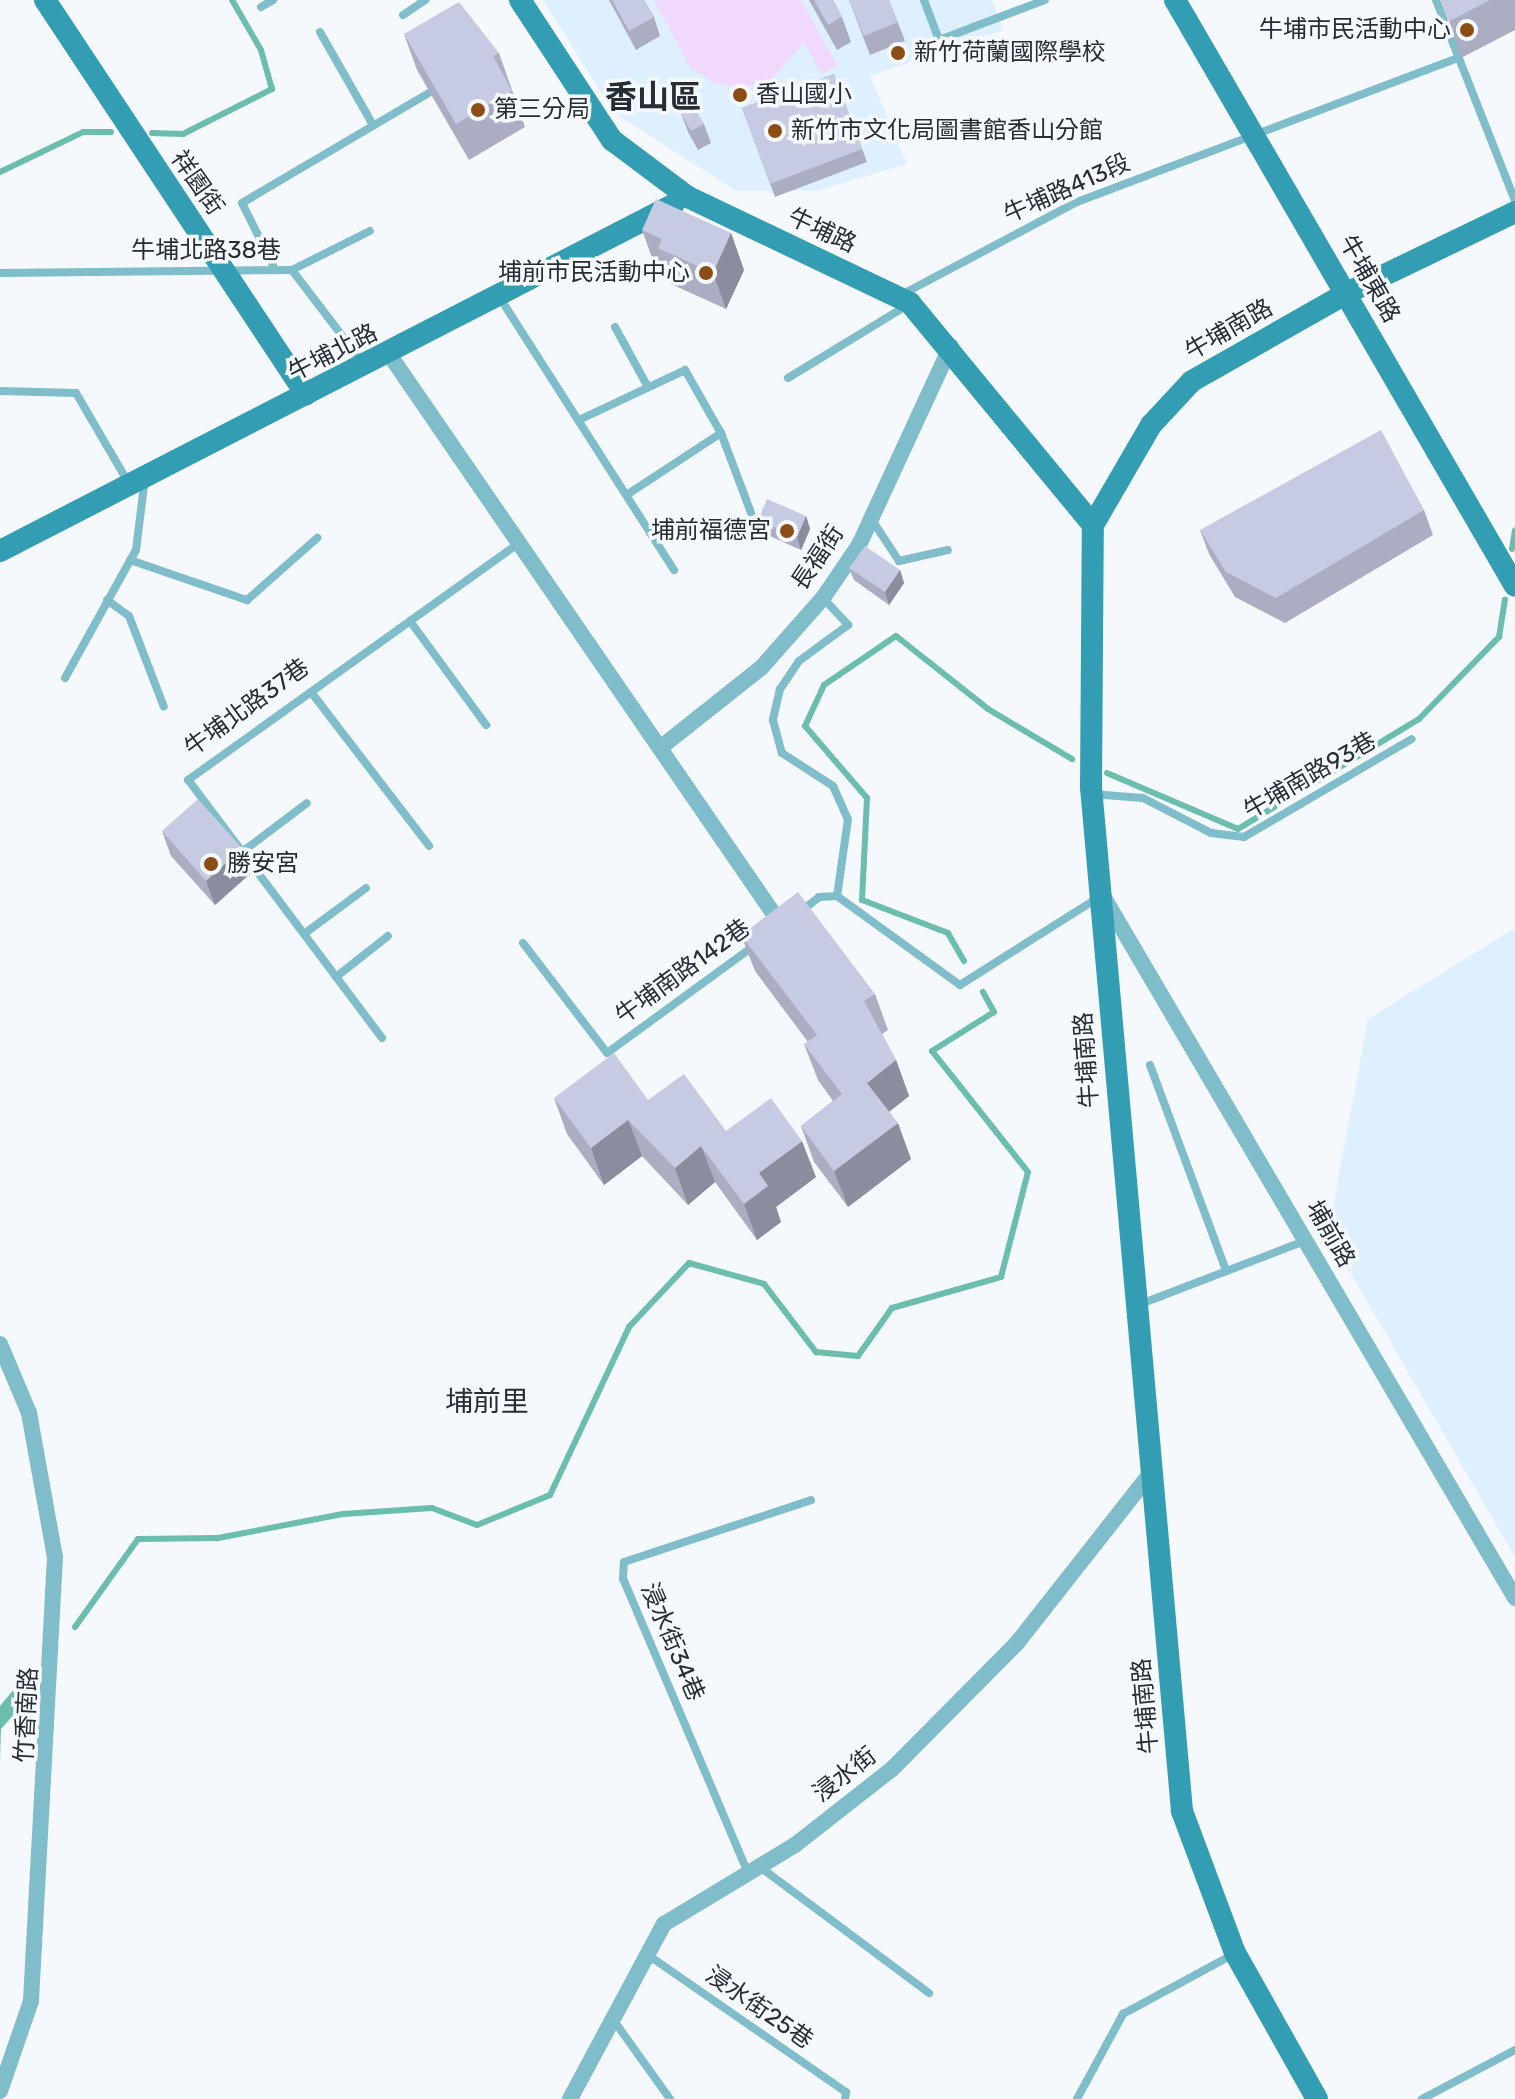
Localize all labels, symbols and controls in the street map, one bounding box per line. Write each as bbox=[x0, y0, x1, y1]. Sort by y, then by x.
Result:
place label: 牛埔市民活動中心 bbox=[1259, 16, 1451, 44]
marker: 牛埔市民活動中心 bbox=[1458, 21, 1476, 39]
place label: 新竹荷蘭國際學校 bbox=[914, 39, 1106, 67]
marker: 新竹荷蘭國際學校 bbox=[889, 44, 907, 62]
district label: 香山區 bbox=[605, 78, 701, 116]
place label: 香山國小 bbox=[756, 81, 852, 109]
marker: 香山國小 bbox=[731, 86, 749, 104]
place label: 第三分局 bbox=[494, 96, 590, 124]
marker: 第三分局 bbox=[469, 101, 487, 119]
place label: 新竹市文化局圖書館香山分館 bbox=[791, 117, 1103, 145]
marker: 新竹市文化局圖書館香山分館 bbox=[766, 122, 784, 140]
street label: 祥園街 bbox=[165, 145, 229, 221]
street label: 牛埔路413段 bbox=[999, 148, 1135, 230]
street label: 牛埔路 bbox=[783, 203, 861, 259]
street label: 牛埔東路 bbox=[1333, 230, 1405, 328]
street label: 牛埔北路38巷 bbox=[131, 237, 281, 265]
place label: 埔前市民活動中心 bbox=[498, 259, 690, 287]
marker: 埔前市民活動中心 bbox=[697, 264, 715, 282]
street label: 牛埔南路 bbox=[1180, 294, 1278, 366]
street label: 牛埔北路 bbox=[284, 318, 382, 388]
place label: 埔前福德宮 bbox=[651, 517, 771, 545]
street label: 長福街 bbox=[786, 520, 850, 596]
marker: 埔前福德宮 bbox=[778, 522, 796, 540]
street label: 牛埔北路37巷 bbox=[179, 653, 315, 763]
street label: 牛埔南路93巷 bbox=[1239, 726, 1381, 826]
place label: 勝安宮 bbox=[227, 850, 299, 878]
marker: 勝安宮 bbox=[202, 855, 220, 873]
street label: 牛埔南路142巷 bbox=[610, 914, 756, 1030]
street label: 牛埔南路 bbox=[1069, 1011, 1105, 1109]
street label: 埔前路 bbox=[1300, 1196, 1360, 1272]
district label: 埔前里 bbox=[445, 1385, 529, 1419]
street label: 浸水街34巷 bbox=[634, 1579, 710, 1705]
street label: 牛埔南路 bbox=[1127, 1657, 1165, 1755]
street label: 竹香南路 bbox=[10, 1666, 44, 1764]
street label: 浸水街 bbox=[808, 1741, 882, 1809]
street label: 浸水街25巷 bbox=[700, 1961, 818, 2055]

